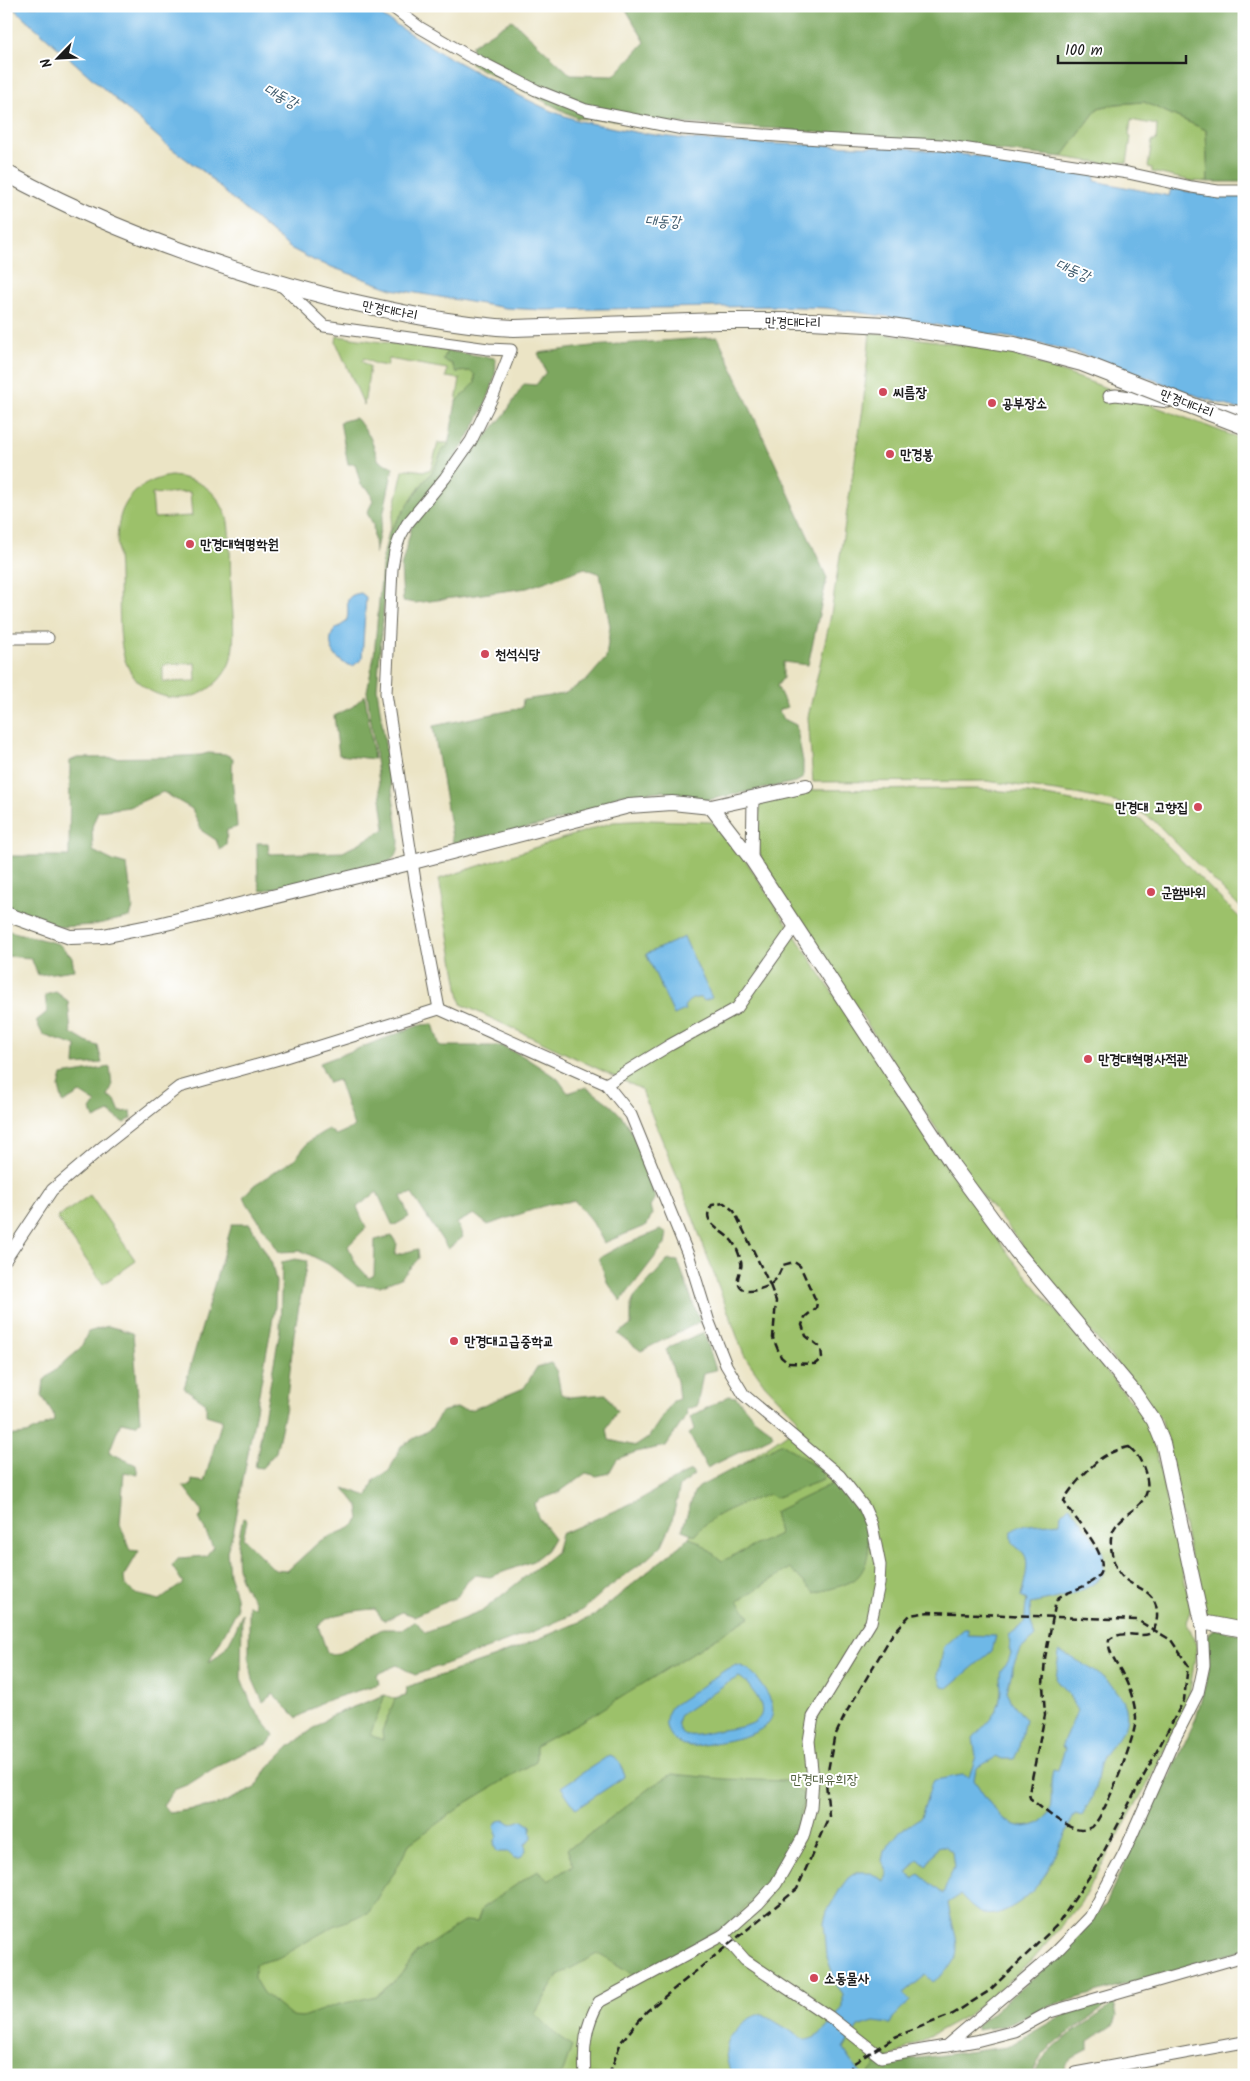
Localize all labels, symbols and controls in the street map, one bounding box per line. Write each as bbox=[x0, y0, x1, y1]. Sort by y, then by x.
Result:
north arrow bbox=[32, 32, 82, 82]
scale bar bbox=[1058, 32, 1185, 64]
text: 100 m bbox=[1065, 39, 1103, 63]
text: N bbox=[35, 54, 59, 71]
water label: 대동강 bbox=[259, 78, 304, 117]
water label: 대동강 bbox=[644, 209, 683, 235]
water label: 대동강 bbox=[1051, 253, 1096, 290]
street label: 만경대다리 bbox=[360, 295, 420, 327]
street label: 만경대다리 bbox=[765, 312, 821, 334]
place label: 씨름장 bbox=[892, 382, 928, 404]
street label: 만경대다리 bbox=[1156, 384, 1217, 424]
marker: 씨름장 bbox=[877, 386, 889, 398]
place label: 공부장소 bbox=[1002, 393, 1047, 415]
marker: 공부장소 bbox=[986, 397, 998, 409]
place label: 만경봉 bbox=[900, 444, 934, 466]
marker: 만경봉 bbox=[884, 448, 896, 460]
place label: 만경대혁명학원 bbox=[200, 534, 279, 556]
marker: 만경대혁명학원 bbox=[184, 538, 196, 550]
place label: 천석식당 bbox=[495, 644, 541, 666]
marker: 천석식당 bbox=[479, 648, 491, 660]
place label: 만경대 고향집 bbox=[1115, 797, 1188, 819]
marker: 만경대 고향집 bbox=[1192, 801, 1204, 813]
place label: 군함바위 bbox=[1161, 882, 1206, 904]
marker: 군함바위 bbox=[1145, 886, 1157, 898]
place label: 만경대혁명사적관 bbox=[1098, 1049, 1189, 1071]
marker: 만경대혁명사적관 bbox=[1082, 1053, 1094, 1065]
place label: 만경대고급중학교 bbox=[464, 1331, 554, 1353]
marker: 만경대고급중학교 bbox=[448, 1335, 460, 1347]
park label: 만경대유희장 bbox=[790, 1769, 859, 1791]
place label: 소동물사 bbox=[824, 1968, 870, 1990]
marker: 소동물사 bbox=[808, 1972, 820, 1984]

